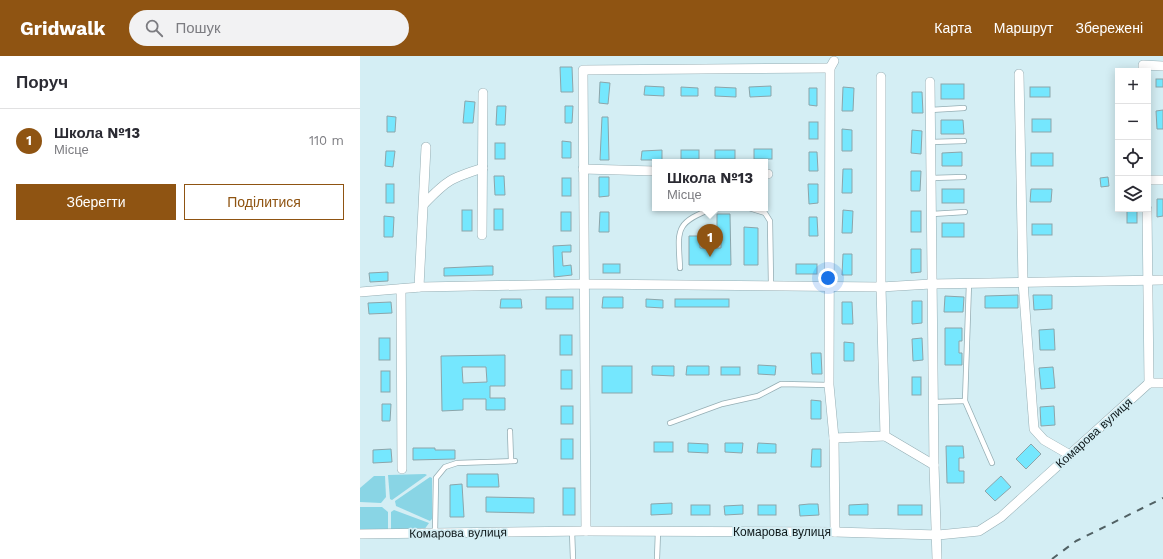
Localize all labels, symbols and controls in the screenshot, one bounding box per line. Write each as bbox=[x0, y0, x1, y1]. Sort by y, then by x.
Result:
search box bbox=[129, 10, 409, 46]
text: Gridwalk bbox=[20, 17, 105, 40]
icon: search bbox=[143, 17, 165, 39]
text: Пошук bbox=[175, 19, 221, 37]
text: Карта bbox=[934, 20, 972, 36]
text: Маршрут bbox=[994, 20, 1053, 36]
text: Збережені bbox=[1075, 20, 1143, 36]
map controls bbox=[1115, 68, 1151, 212]
button: + bbox=[1115, 68, 1151, 104]
text: Поруч bbox=[16, 72, 68, 92]
button: − bbox=[1115, 104, 1151, 140]
text: Школа №13 bbox=[54, 124, 140, 142]
text: 1 bbox=[26, 133, 32, 148]
text: 110 m bbox=[309, 133, 344, 148]
button: locate bbox=[1115, 140, 1151, 176]
text: Місце bbox=[54, 142, 89, 157]
popup bbox=[652, 159, 768, 211]
text: Школа №13 bbox=[667, 169, 753, 187]
button: layers bbox=[1115, 176, 1151, 212]
button: Зберегти bbox=[16, 184, 176, 220]
button: Поділитися bbox=[184, 184, 344, 220]
text: Місце bbox=[667, 187, 702, 202]
pin: 1 bbox=[697, 224, 723, 257]
your location bbox=[818, 268, 838, 288]
street label: Комарова вулиця bbox=[1053, 395, 1135, 471]
street label: Комарова вулиця bbox=[409, 525, 507, 541]
street label: Комарова вулиця bbox=[733, 525, 831, 539]

